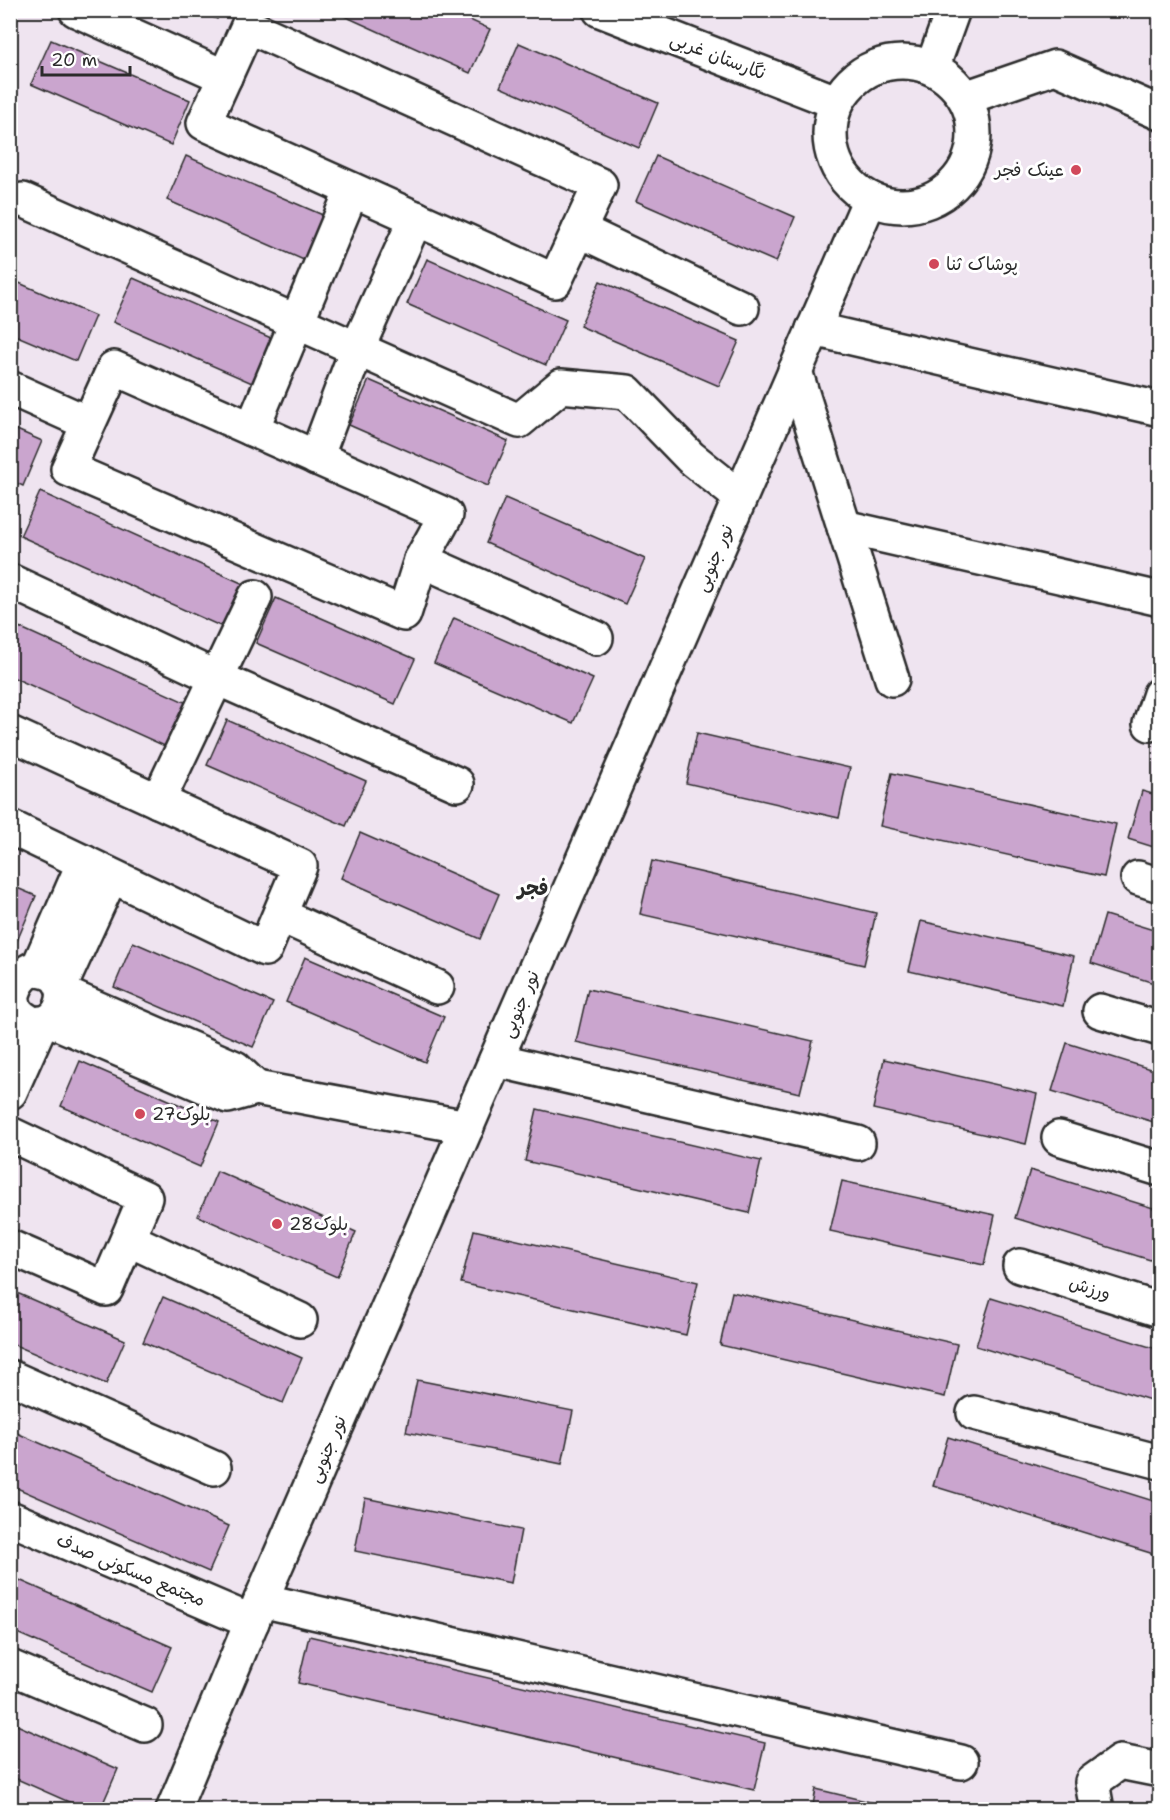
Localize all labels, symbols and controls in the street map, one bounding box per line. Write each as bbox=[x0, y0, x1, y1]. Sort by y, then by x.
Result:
street label: نگارستان غربی bbox=[667, 27, 769, 85]
scale bar bbox=[42, 39, 130, 77]
text: 20 m bbox=[51, 48, 97, 72]
place label: عینک فجر bbox=[993, 158, 1064, 182]
marker: عینک فجر bbox=[1069, 163, 1083, 177]
place label: پوشاک ثنا bbox=[946, 252, 1018, 276]
marker: پوشاک ثنا bbox=[927, 257, 941, 271]
street label: نور جنوبی bbox=[689, 521, 739, 595]
district label: فجر bbox=[516, 875, 548, 901]
street label: نور جنوبی bbox=[495, 967, 545, 1041]
place label: بلوک27 bbox=[152, 1102, 211, 1126]
marker: بلوک27 bbox=[133, 1107, 147, 1121]
place label: بلوک28 bbox=[289, 1212, 348, 1236]
marker: بلوک28 bbox=[270, 1217, 284, 1231]
street label: ورزش bbox=[1066, 1270, 1114, 1306]
street label: نور جنوبی bbox=[302, 1412, 352, 1486]
street label: مجتمع مسکونی صدف bbox=[53, 1528, 209, 1613]

